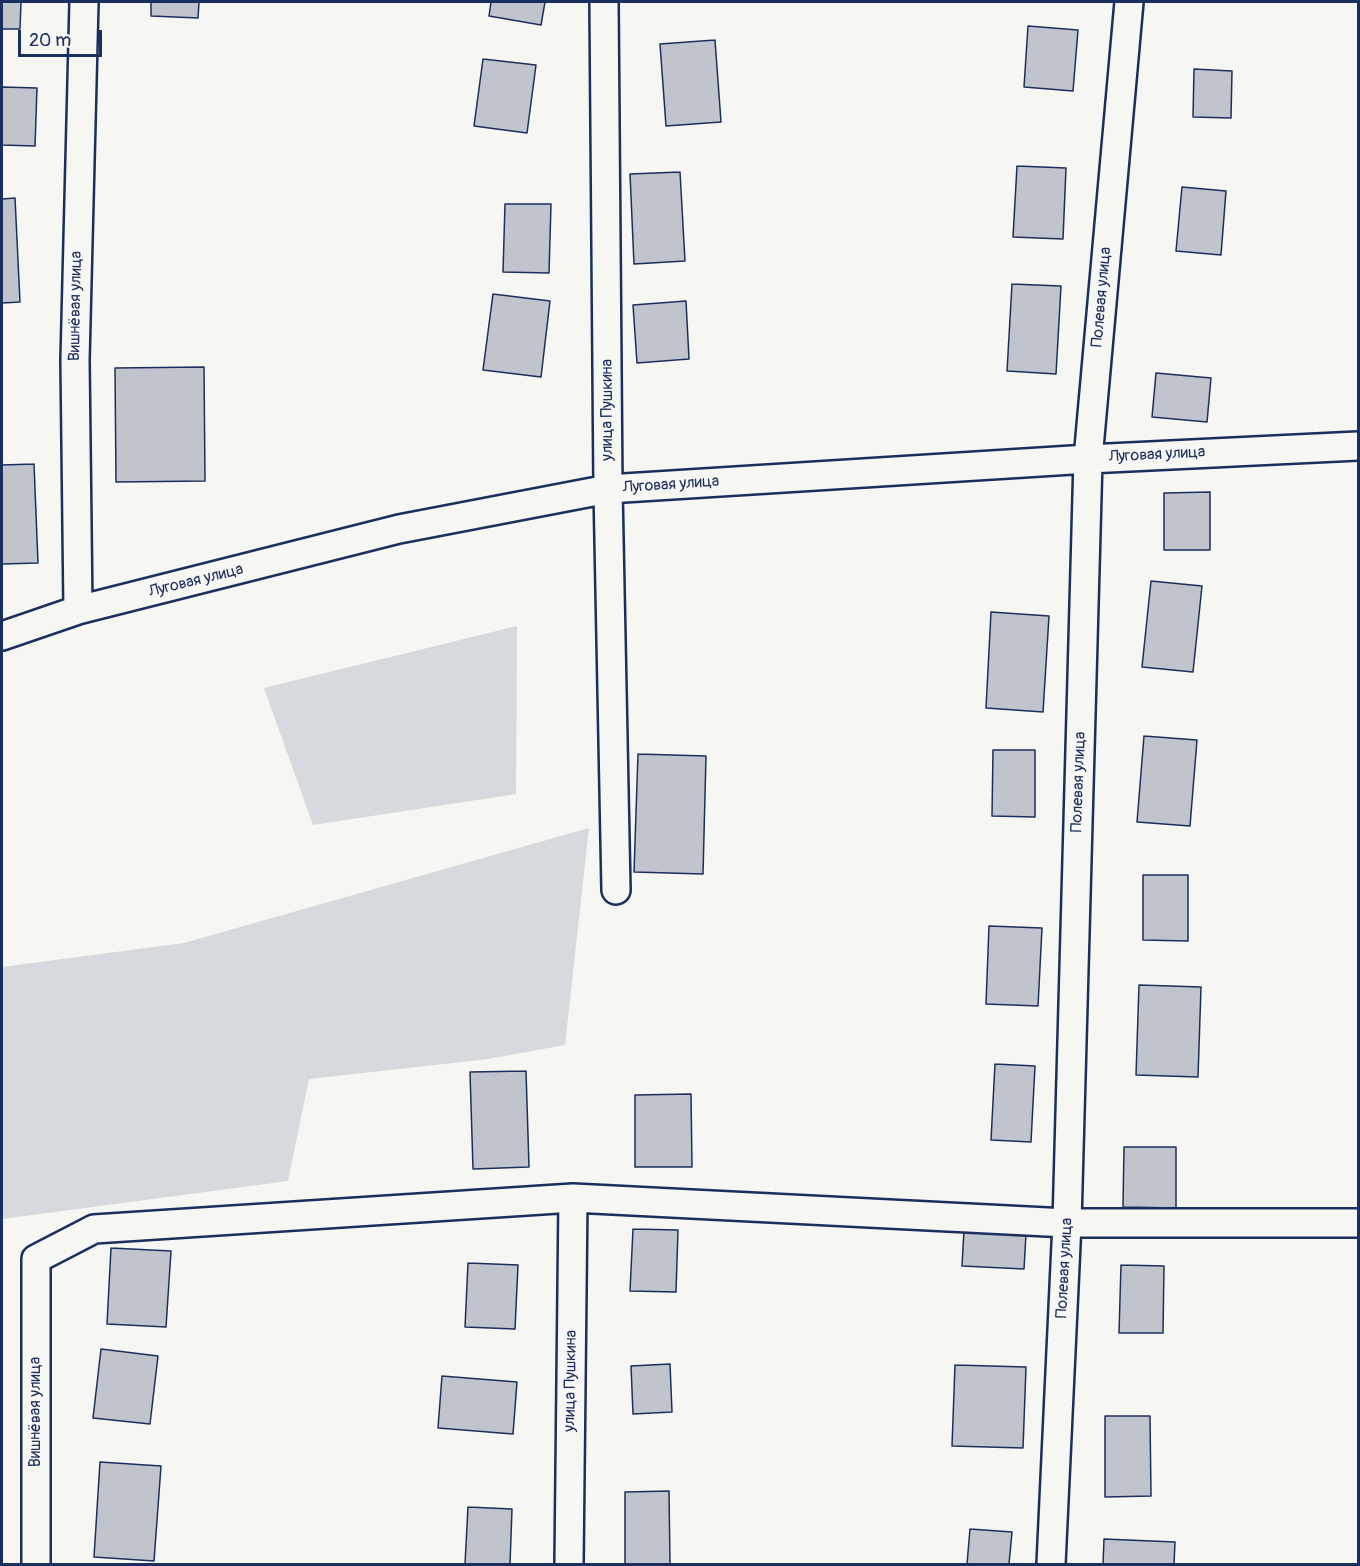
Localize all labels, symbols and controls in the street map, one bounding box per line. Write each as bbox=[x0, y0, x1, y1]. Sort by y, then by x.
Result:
scale bar bbox=[21, 18, 105, 56]
text: 20 m bbox=[29, 29, 71, 52]
street label: Полевая улица bbox=[1088, 246, 1116, 348]
street label: Вишнёвая улица bbox=[65, 251, 87, 361]
street label: улица Пушкина bbox=[598, 359, 618, 461]
street label: Луговая улица bbox=[1108, 443, 1206, 467]
street label: Луговая улица bbox=[622, 472, 720, 498]
street label: Луговая улица bbox=[147, 560, 245, 602]
street label: Полевая улица bbox=[1068, 731, 1090, 833]
street label: Полевая улица bbox=[1053, 1217, 1077, 1319]
street label: улица Пушкина bbox=[561, 1330, 581, 1432]
street label: Вишнёвая улица bbox=[26, 1357, 46, 1467]

